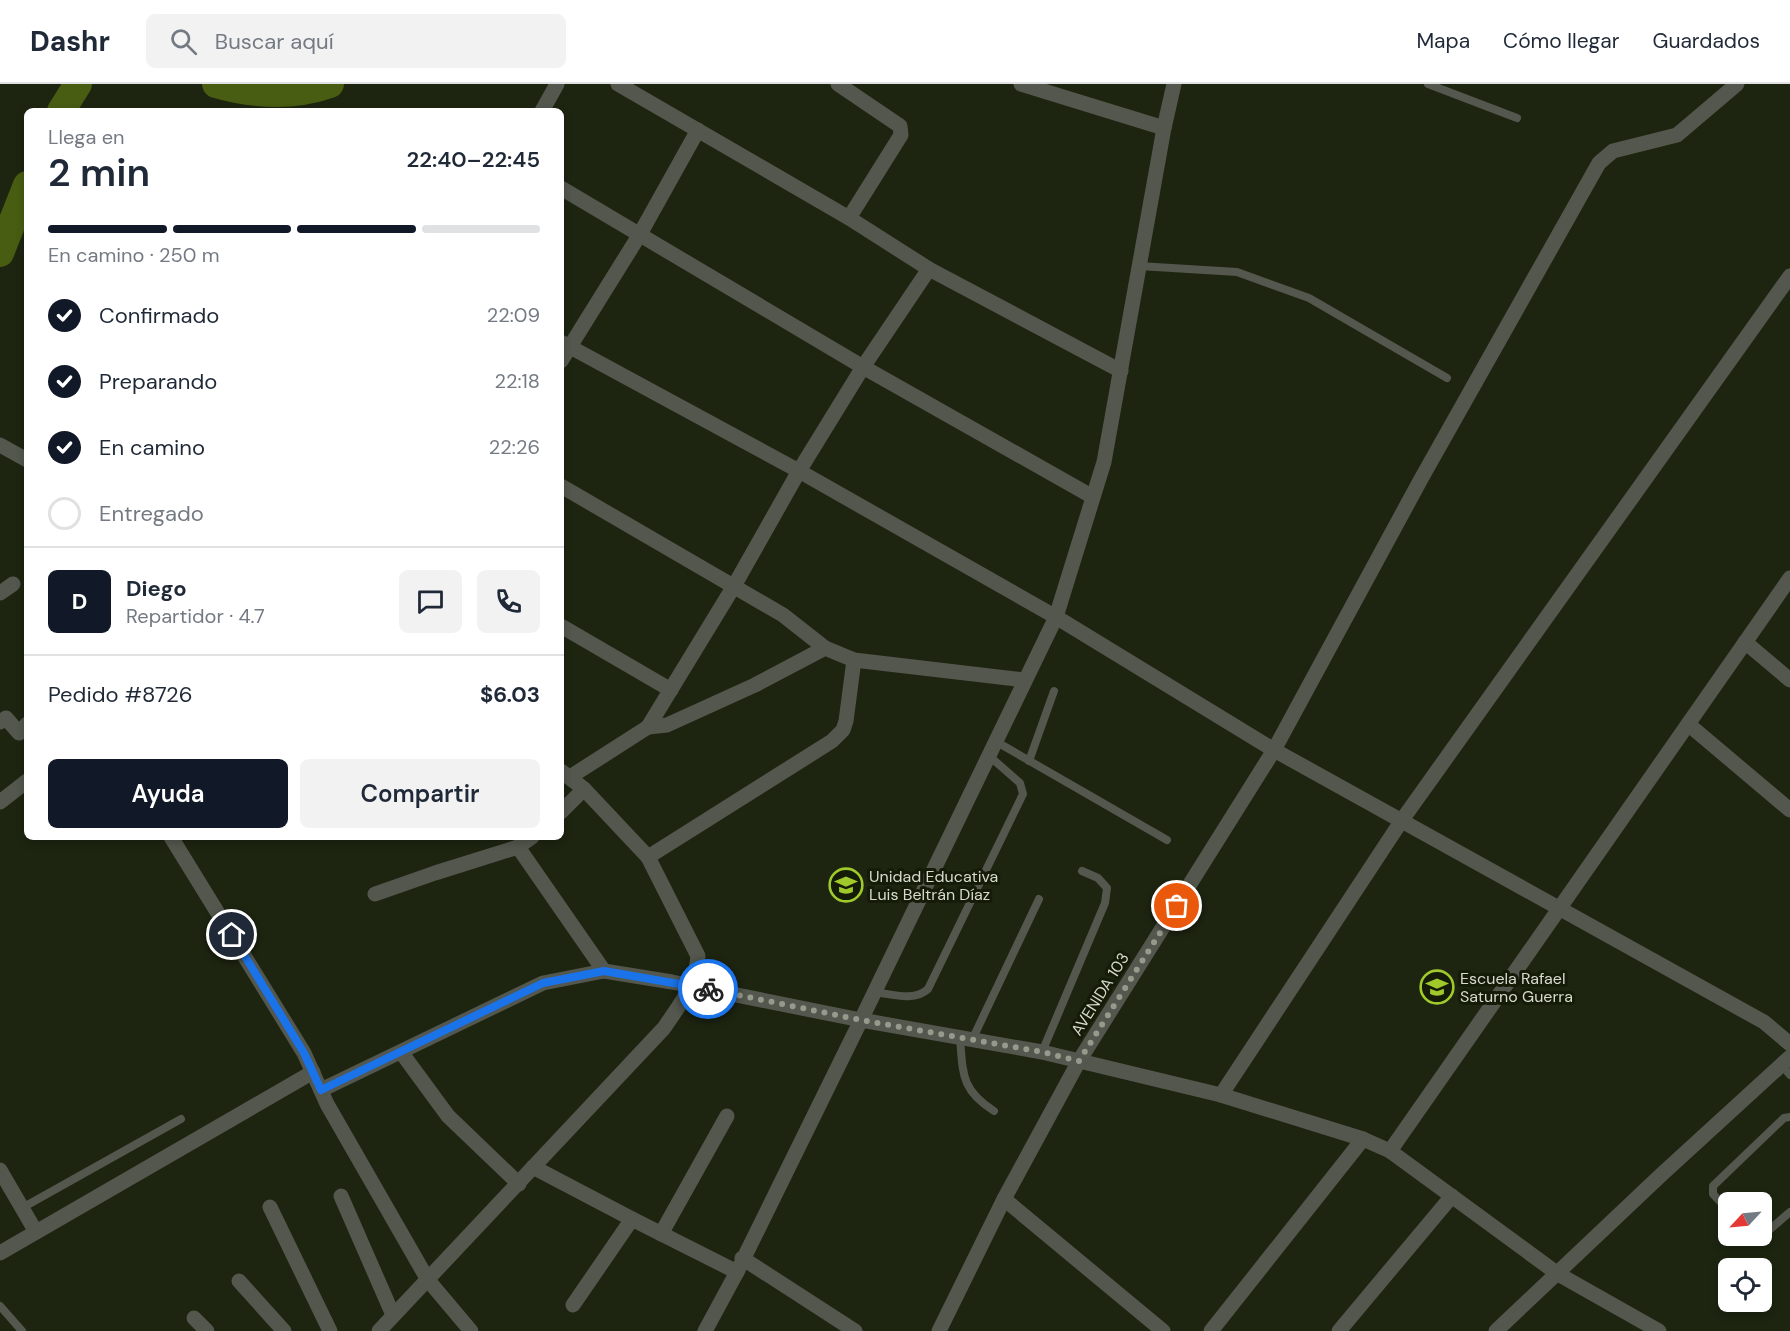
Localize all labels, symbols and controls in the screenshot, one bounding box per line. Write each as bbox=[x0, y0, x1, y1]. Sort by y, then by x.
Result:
search box bbox=[146, 14, 566, 68]
text: Dashr bbox=[30, 23, 110, 60]
icon: search bbox=[167, 25, 200, 58]
text: Buscar aquí bbox=[215, 27, 334, 56]
text: Mapa bbox=[1416, 27, 1470, 55]
text: Cómo llegar bbox=[1503, 27, 1620, 55]
text: Guardados bbox=[1653, 27, 1760, 55]
text: Llega en bbox=[48, 124, 125, 150]
text: 22:40–22:45 bbox=[407, 145, 540, 174]
text: 2 min bbox=[48, 147, 150, 198]
text: En camino · 250 m bbox=[48, 242, 220, 268]
icon: check bbox=[48, 299, 81, 332]
text: Confirmado bbox=[99, 301, 219, 330]
text: 22:09 bbox=[487, 302, 540, 328]
icon: check bbox=[48, 365, 81, 398]
text: Preparando bbox=[99, 367, 217, 396]
text: 22:18 bbox=[495, 368, 540, 394]
icon: check bbox=[48, 431, 81, 464]
text: En camino bbox=[99, 433, 205, 462]
text: 22:26 bbox=[489, 434, 540, 460]
text: Entregado bbox=[99, 499, 204, 528]
button: chat bbox=[399, 570, 462, 633]
button: phone bbox=[477, 570, 540, 633]
text: Diego bbox=[126, 574, 187, 603]
text: D bbox=[72, 587, 87, 616]
text: Repartidor · 4.7 bbox=[126, 603, 265, 629]
text: Pedido #8726 bbox=[48, 680, 193, 709]
text: $6.03 bbox=[480, 680, 540, 709]
button: Ayuda bbox=[48, 759, 288, 828]
button: Compartir bbox=[300, 759, 540, 828]
place label: Unidad Educativa Luis Beltrán Díaz bbox=[869, 866, 998, 905]
school or university icon: Unidad Educativa Luis Beltrán Díaz bbox=[828, 867, 864, 903]
pin bbox=[1151, 880, 1202, 931]
icon: bag bbox=[1160, 889, 1193, 922]
pin bbox=[206, 909, 257, 960]
icon: home bbox=[215, 918, 248, 951]
street label: AVENIDA 103 bbox=[1066, 949, 1134, 1039]
courier bbox=[678, 959, 738, 1019]
place label: Escuela Rafael Saturno Guerra bbox=[1460, 968, 1573, 1007]
school or university icon: Escuela Rafael Saturno Guerra bbox=[1419, 969, 1455, 1005]
icon: bike bbox=[692, 973, 725, 1006]
north arrow bbox=[1718, 1192, 1772, 1246]
map controls bbox=[1718, 1192, 1772, 1312]
button: locate bbox=[1718, 1258, 1772, 1312]

